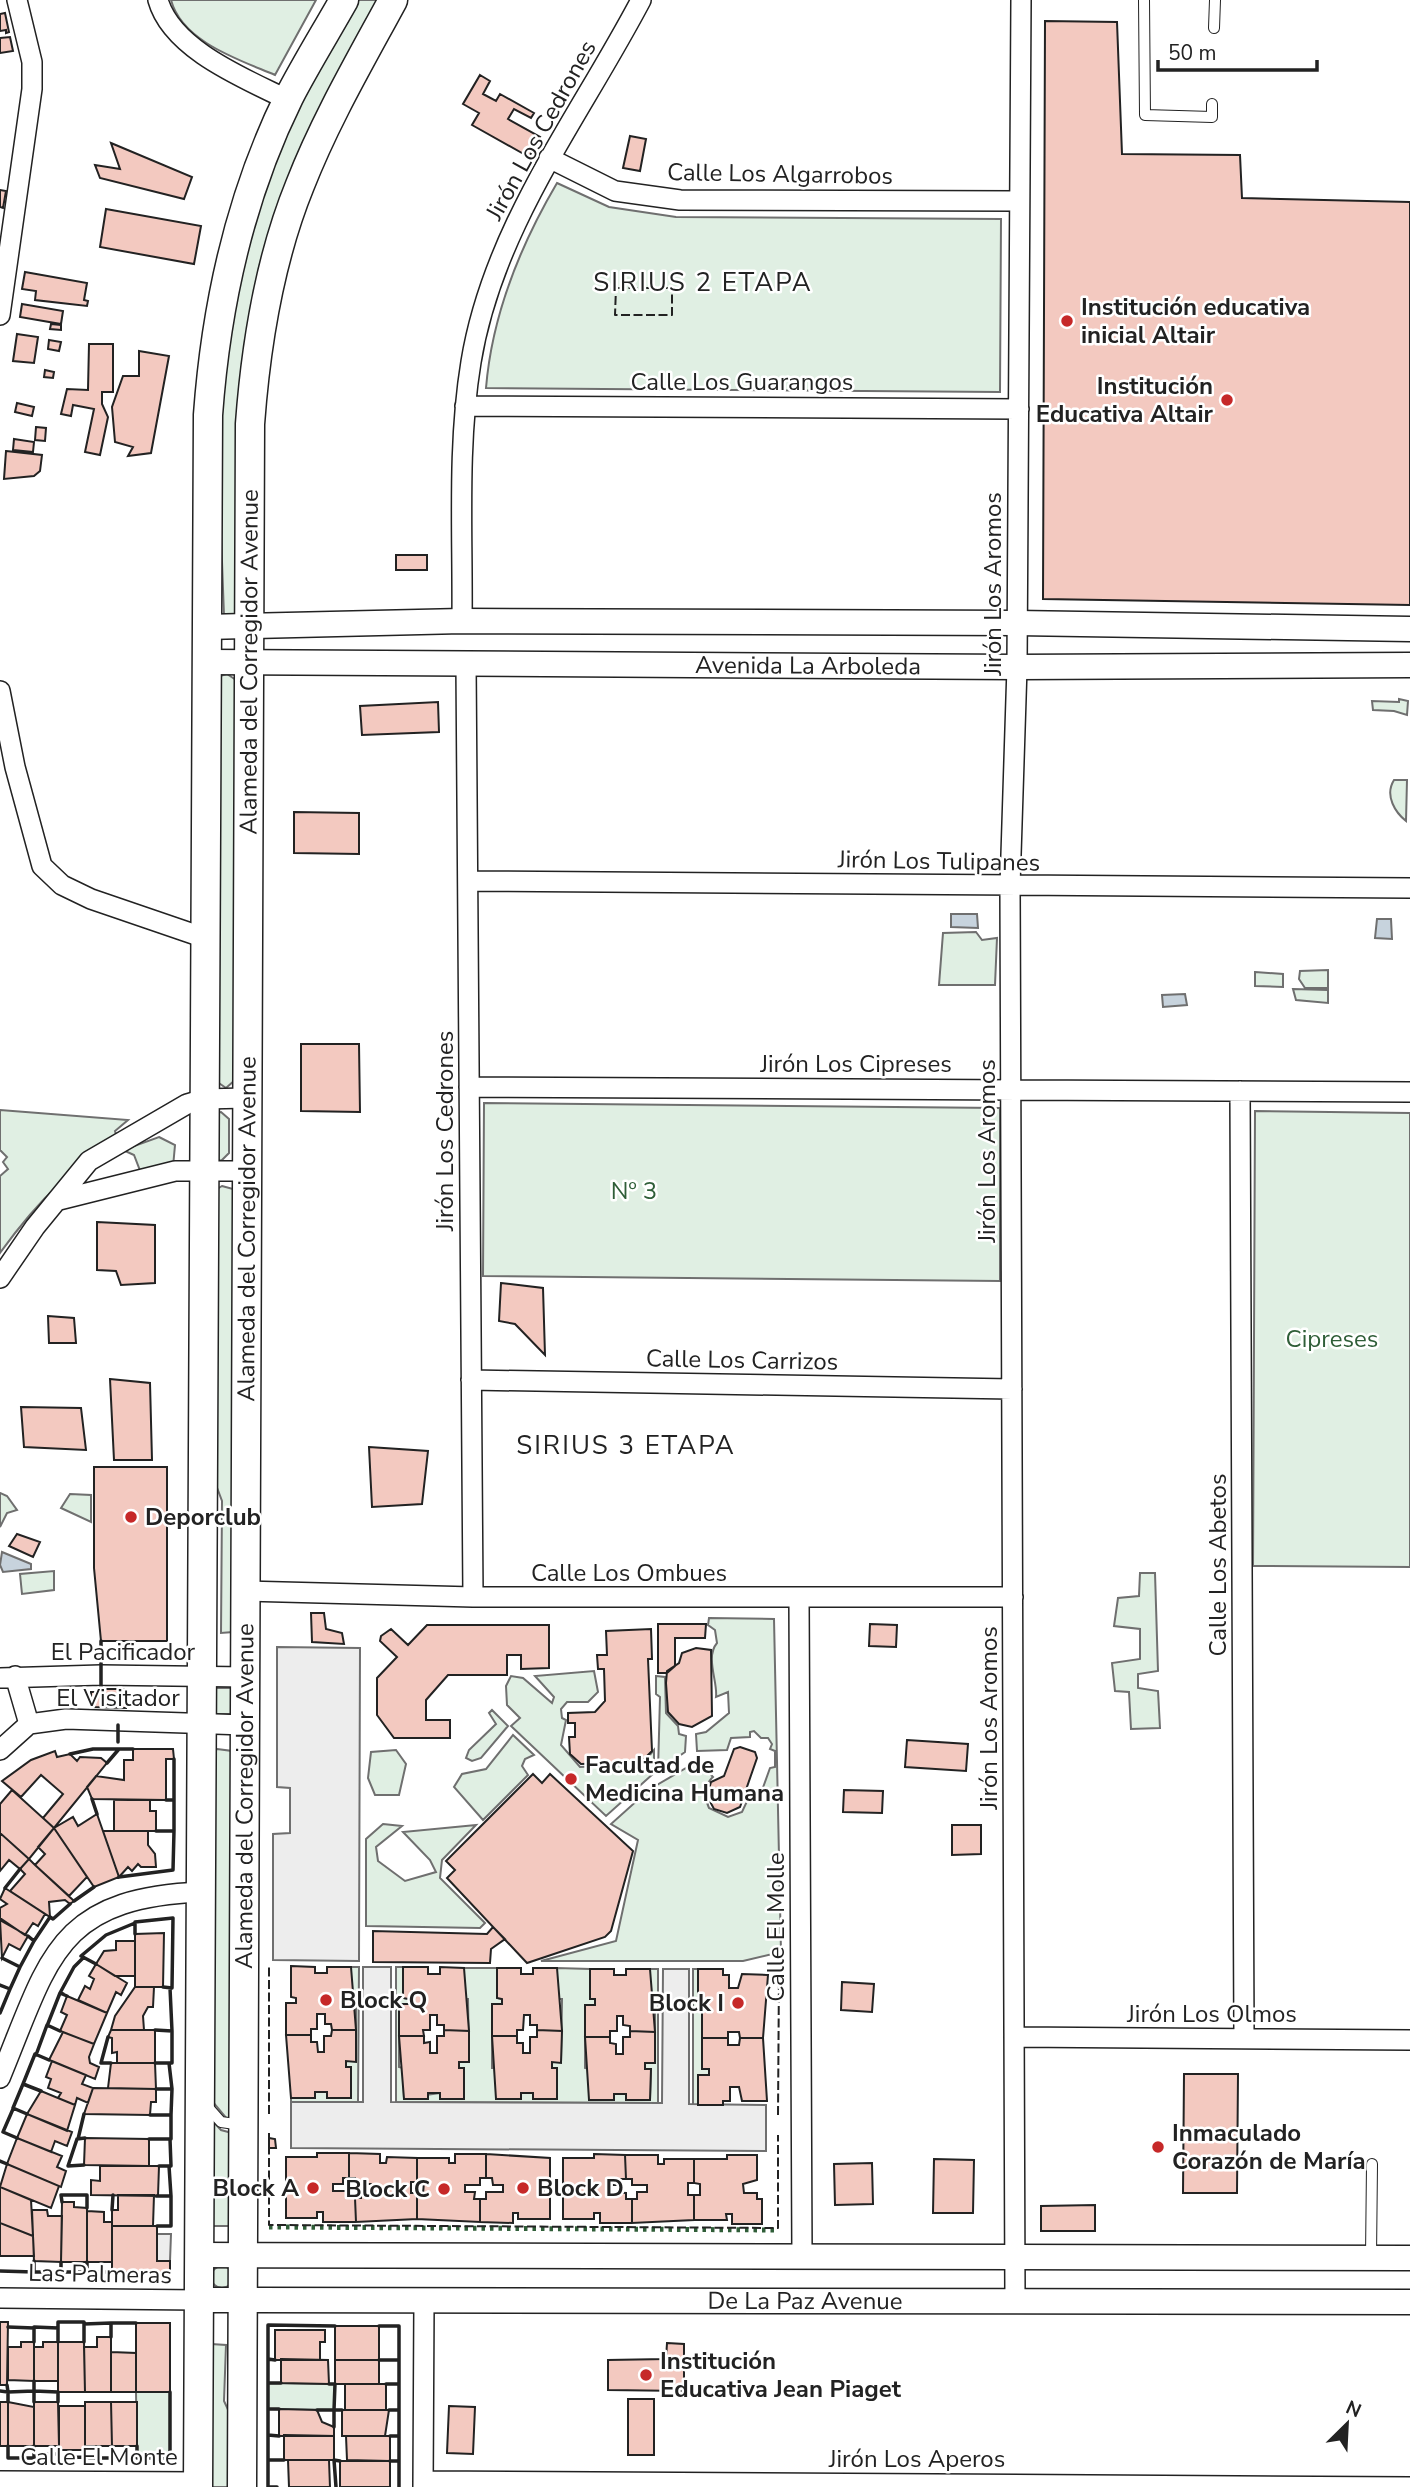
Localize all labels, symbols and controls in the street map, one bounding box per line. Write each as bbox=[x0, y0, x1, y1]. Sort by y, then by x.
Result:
scale bar bbox=[1158, 28, 1317, 72]
street label: Jirón Los Cedrones bbox=[478, 34, 604, 226]
text: 50 m bbox=[1168, 39, 1217, 67]
street label: Calle Los Algarrobos bbox=[667, 156, 893, 192]
district label: SIRIUS 2 ETAPA bbox=[593, 265, 813, 300]
place label: Institución educativa inicial Altair bbox=[1081, 291, 1310, 351]
marker: Institución educativa inicial Altair bbox=[1059, 313, 1075, 329]
street label: Calle Los Guarangos bbox=[631, 366, 853, 398]
place label: Institución Educativa Altair bbox=[1036, 370, 1214, 430]
marker: Institución Educativa Altair bbox=[1219, 392, 1235, 408]
street label: Alameda del Corregidor Avenue bbox=[232, 489, 266, 835]
street label: Jirón Los Aromos bbox=[977, 492, 1009, 677]
street label: Avenida La Arboleda bbox=[695, 649, 921, 682]
street label: Jirón Los Tulipanes bbox=[837, 843, 1040, 879]
street label: Jirón Los Cedrones bbox=[429, 1031, 461, 1232]
street label: Jirón Los Cipreses bbox=[759, 1048, 952, 1080]
street label: Alameda del Corregidor Avenue bbox=[230, 1056, 264, 1402]
street label: Jirón Los Aromos bbox=[971, 1059, 1003, 1244]
park label: Nº 3 bbox=[611, 1175, 657, 1207]
park label: Cipreses bbox=[1286, 1323, 1378, 1355]
street label: Calle Los Carrizos bbox=[646, 1342, 838, 1378]
district label: SIRIUS 3 ETAPA bbox=[516, 1428, 736, 1463]
street label: Calle Los Abetos bbox=[1202, 1474, 1234, 1656]
place label: Deporclub bbox=[145, 1501, 261, 1533]
marker: Deporclub bbox=[123, 1509, 139, 1525]
street label: Calle Los Ombues bbox=[531, 1557, 727, 1589]
street label: Alameda del Corregidor Avenue bbox=[228, 1623, 261, 1969]
street label: Jirón Los Aromos bbox=[973, 1626, 1005, 1811]
street label: El Pacificador bbox=[51, 1636, 196, 1668]
street label: El Visitador bbox=[56, 1682, 180, 1714]
place label: Facultad de Medicina Humana bbox=[585, 1749, 784, 1809]
marker: Facultad de Medicina Humana bbox=[563, 1771, 579, 1787]
street label: Calle El Molle bbox=[760, 1852, 792, 2002]
place label: Block Q bbox=[340, 1984, 427, 2016]
place label: Block I bbox=[649, 1987, 724, 2019]
marker: Block Q bbox=[318, 1992, 334, 2008]
marker: Block I bbox=[730, 1995, 746, 2011]
street label: Jirón Los Olmos bbox=[1126, 1998, 1297, 2030]
place label: Inmaculado Corazón de María bbox=[1172, 2117, 1366, 2177]
marker: Inmaculado Corazón de María bbox=[1150, 2139, 1166, 2155]
place label: Block A bbox=[213, 2172, 299, 2204]
place label: Block D bbox=[537, 2172, 624, 2204]
place label: Block C bbox=[345, 2173, 430, 2205]
marker: Block A bbox=[305, 2180, 321, 2196]
marker: Block D bbox=[515, 2180, 531, 2196]
marker: Block C bbox=[436, 2181, 452, 2197]
street label: Las Palmeras bbox=[28, 2257, 172, 2291]
street label: De La Paz Avenue bbox=[707, 2285, 903, 2317]
place label: Institución Educativa Jean Piaget bbox=[660, 2345, 902, 2405]
marker: Institución Educativa Jean Piaget bbox=[638, 2367, 654, 2383]
north arrow bbox=[1312, 2389, 1382, 2459]
text: N bbox=[1342, 2395, 1365, 2424]
street label: Calle El Monte bbox=[20, 2441, 178, 2473]
street label: Jirón Los Aperos bbox=[828, 2443, 1005, 2475]

